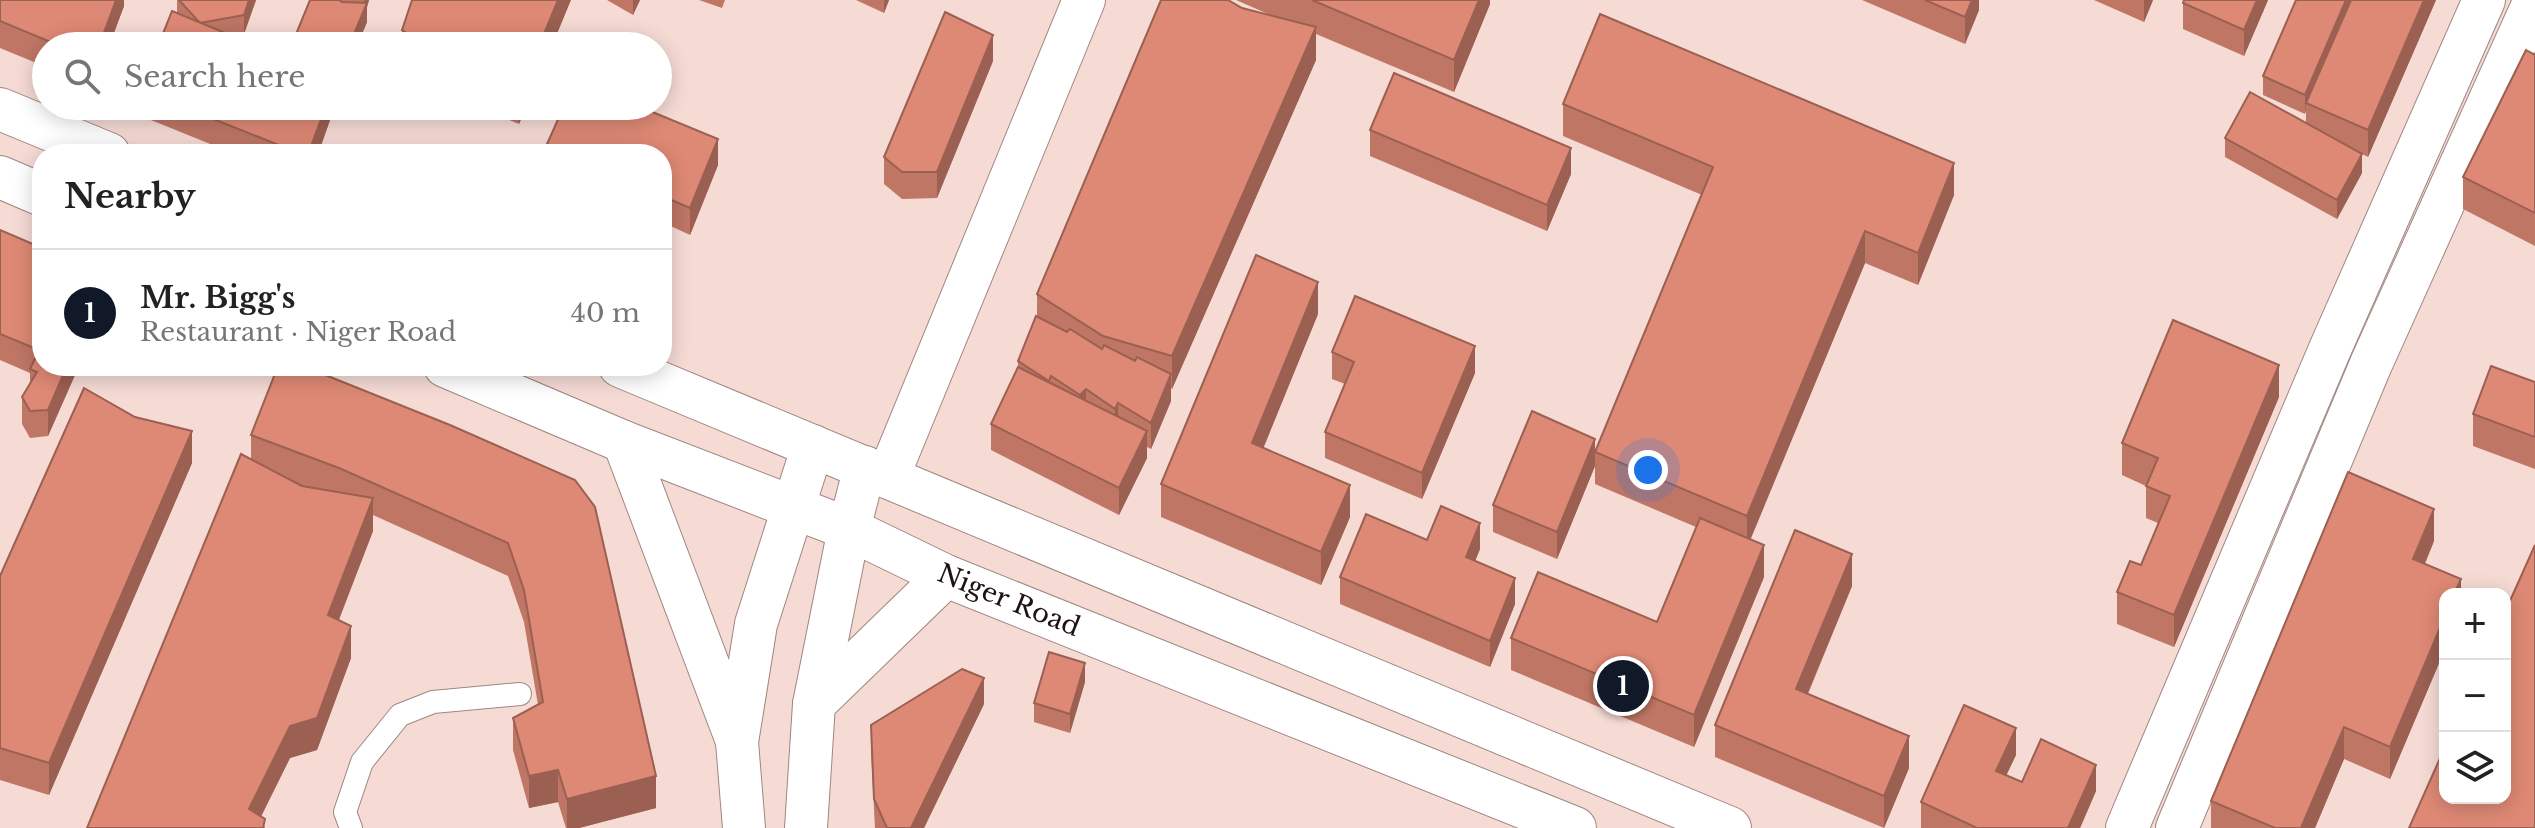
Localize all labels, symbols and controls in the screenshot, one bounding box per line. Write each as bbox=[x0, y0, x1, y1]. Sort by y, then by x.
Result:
search box bbox=[32, 32, 672, 120]
icon: search bbox=[60, 54, 104, 98]
text: Search here bbox=[124, 58, 305, 95]
text: Nearby bbox=[64, 175, 196, 217]
text: Mr. Bigg's bbox=[140, 279, 296, 316]
text: 1 bbox=[84, 297, 96, 329]
text: 40 m bbox=[571, 297, 640, 329]
text: Restaurant · Niger Road bbox=[140, 316, 456, 348]
your location bbox=[1628, 450, 1668, 490]
street label: Niger Road bbox=[933, 557, 1085, 643]
map controls bbox=[2439, 588, 2511, 804]
button: + bbox=[2439, 588, 2511, 660]
pin: 1 bbox=[1597, 656, 1649, 716]
button: − bbox=[2439, 660, 2511, 732]
button: layers bbox=[2439, 732, 2511, 804]

